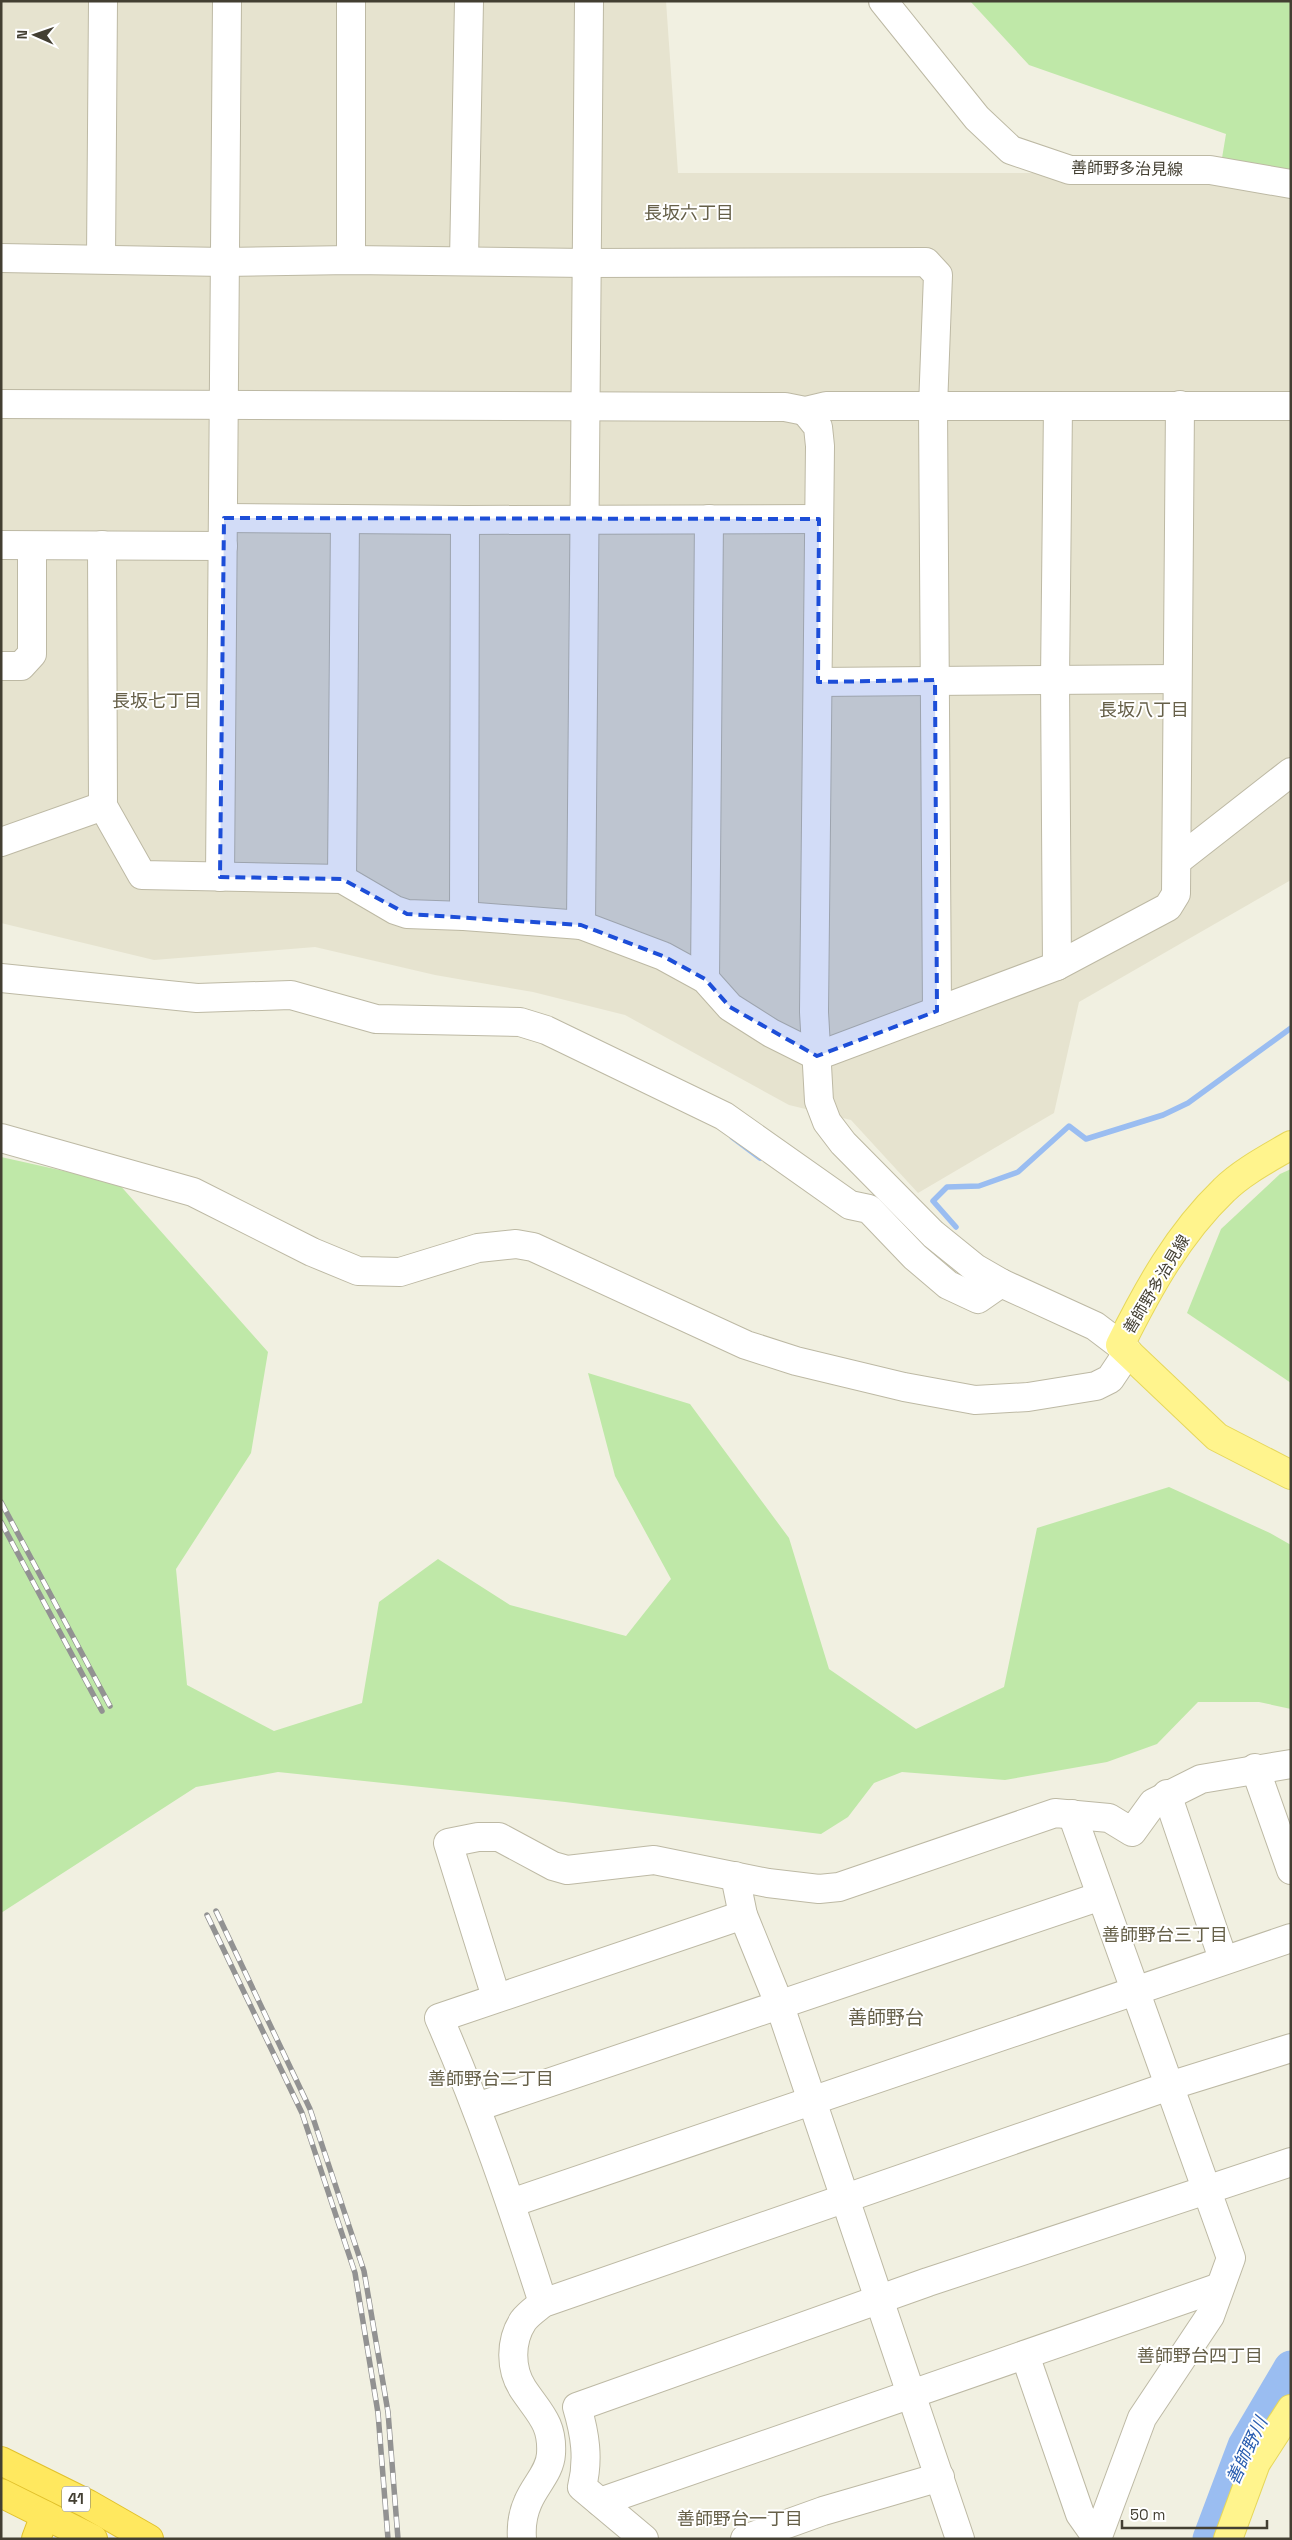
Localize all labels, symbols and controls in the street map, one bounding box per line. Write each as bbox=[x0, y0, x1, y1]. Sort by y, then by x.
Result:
north arrow bbox=[10, 10, 60, 60]
text: N bbox=[13, 30, 31, 40]
street label: 善師野多治見線 bbox=[1071, 157, 1183, 180]
district label: 長坂六丁目 bbox=[644, 201, 734, 224]
district label: 長坂七丁目 bbox=[112, 689, 202, 712]
district label: 長坂八丁目 bbox=[1099, 698, 1189, 721]
street label: 善師野多治見線 bbox=[1119, 1231, 1194, 1338]
district label: 善師野台三丁目 bbox=[1102, 1923, 1228, 1946]
district label: 善師野台 bbox=[848, 2005, 924, 2030]
district label: 善師野台二丁目 bbox=[428, 2067, 554, 2090]
district label: 善師野台四丁目 bbox=[1137, 2344, 1263, 2367]
water label: 善師野川 bbox=[1221, 2411, 1273, 2488]
road number: 41 bbox=[62, 2486, 90, 2512]
scale bar bbox=[1122, 2498, 1267, 2530]
text: 50 m bbox=[1130, 2505, 1165, 2524]
district label: 善師野台一丁目 bbox=[677, 2507, 803, 2530]

